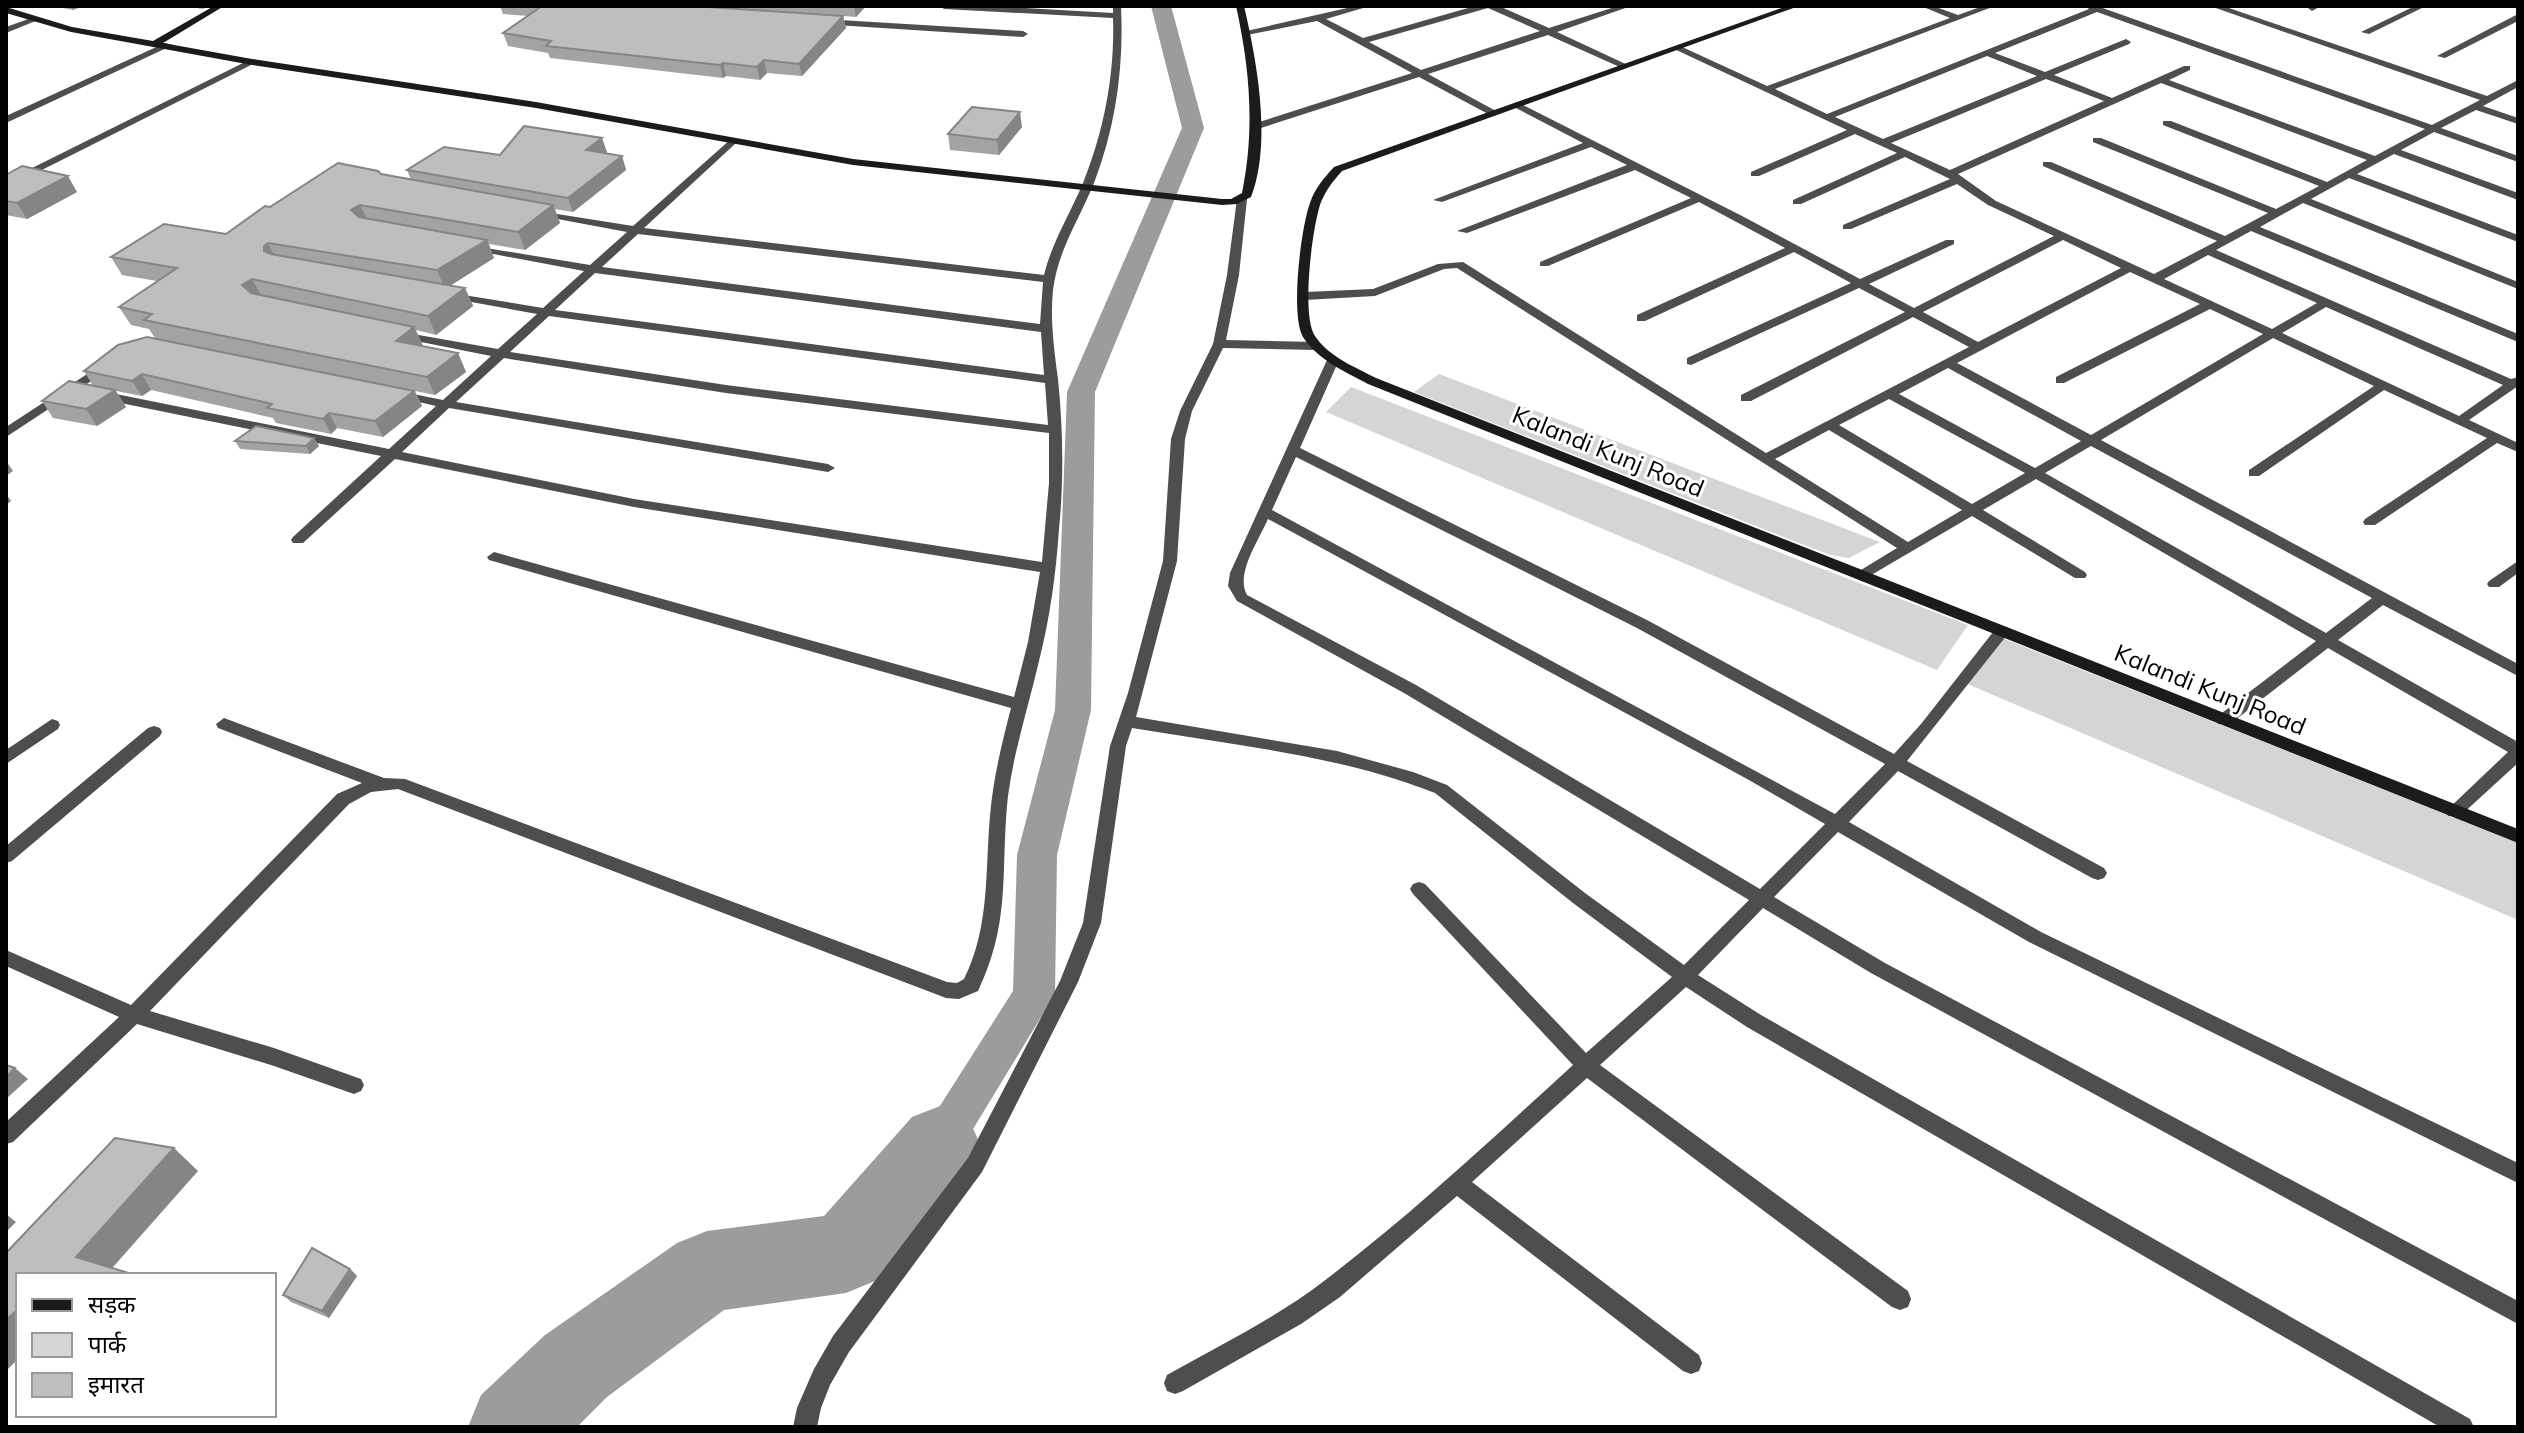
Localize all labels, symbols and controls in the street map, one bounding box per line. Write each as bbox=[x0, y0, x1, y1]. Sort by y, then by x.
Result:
street label: Kalandi Kunj Road bbox=[1508, 399, 1709, 503]
street label: Kalandi Kunj Road bbox=[2110, 637, 2311, 741]
legend bbox=[16, 1273, 276, 1417]
text: सड़क bbox=[88, 1289, 136, 1319]
text: पार्क bbox=[88, 1329, 127, 1359]
text: इमारत bbox=[88, 1369, 145, 1399]

